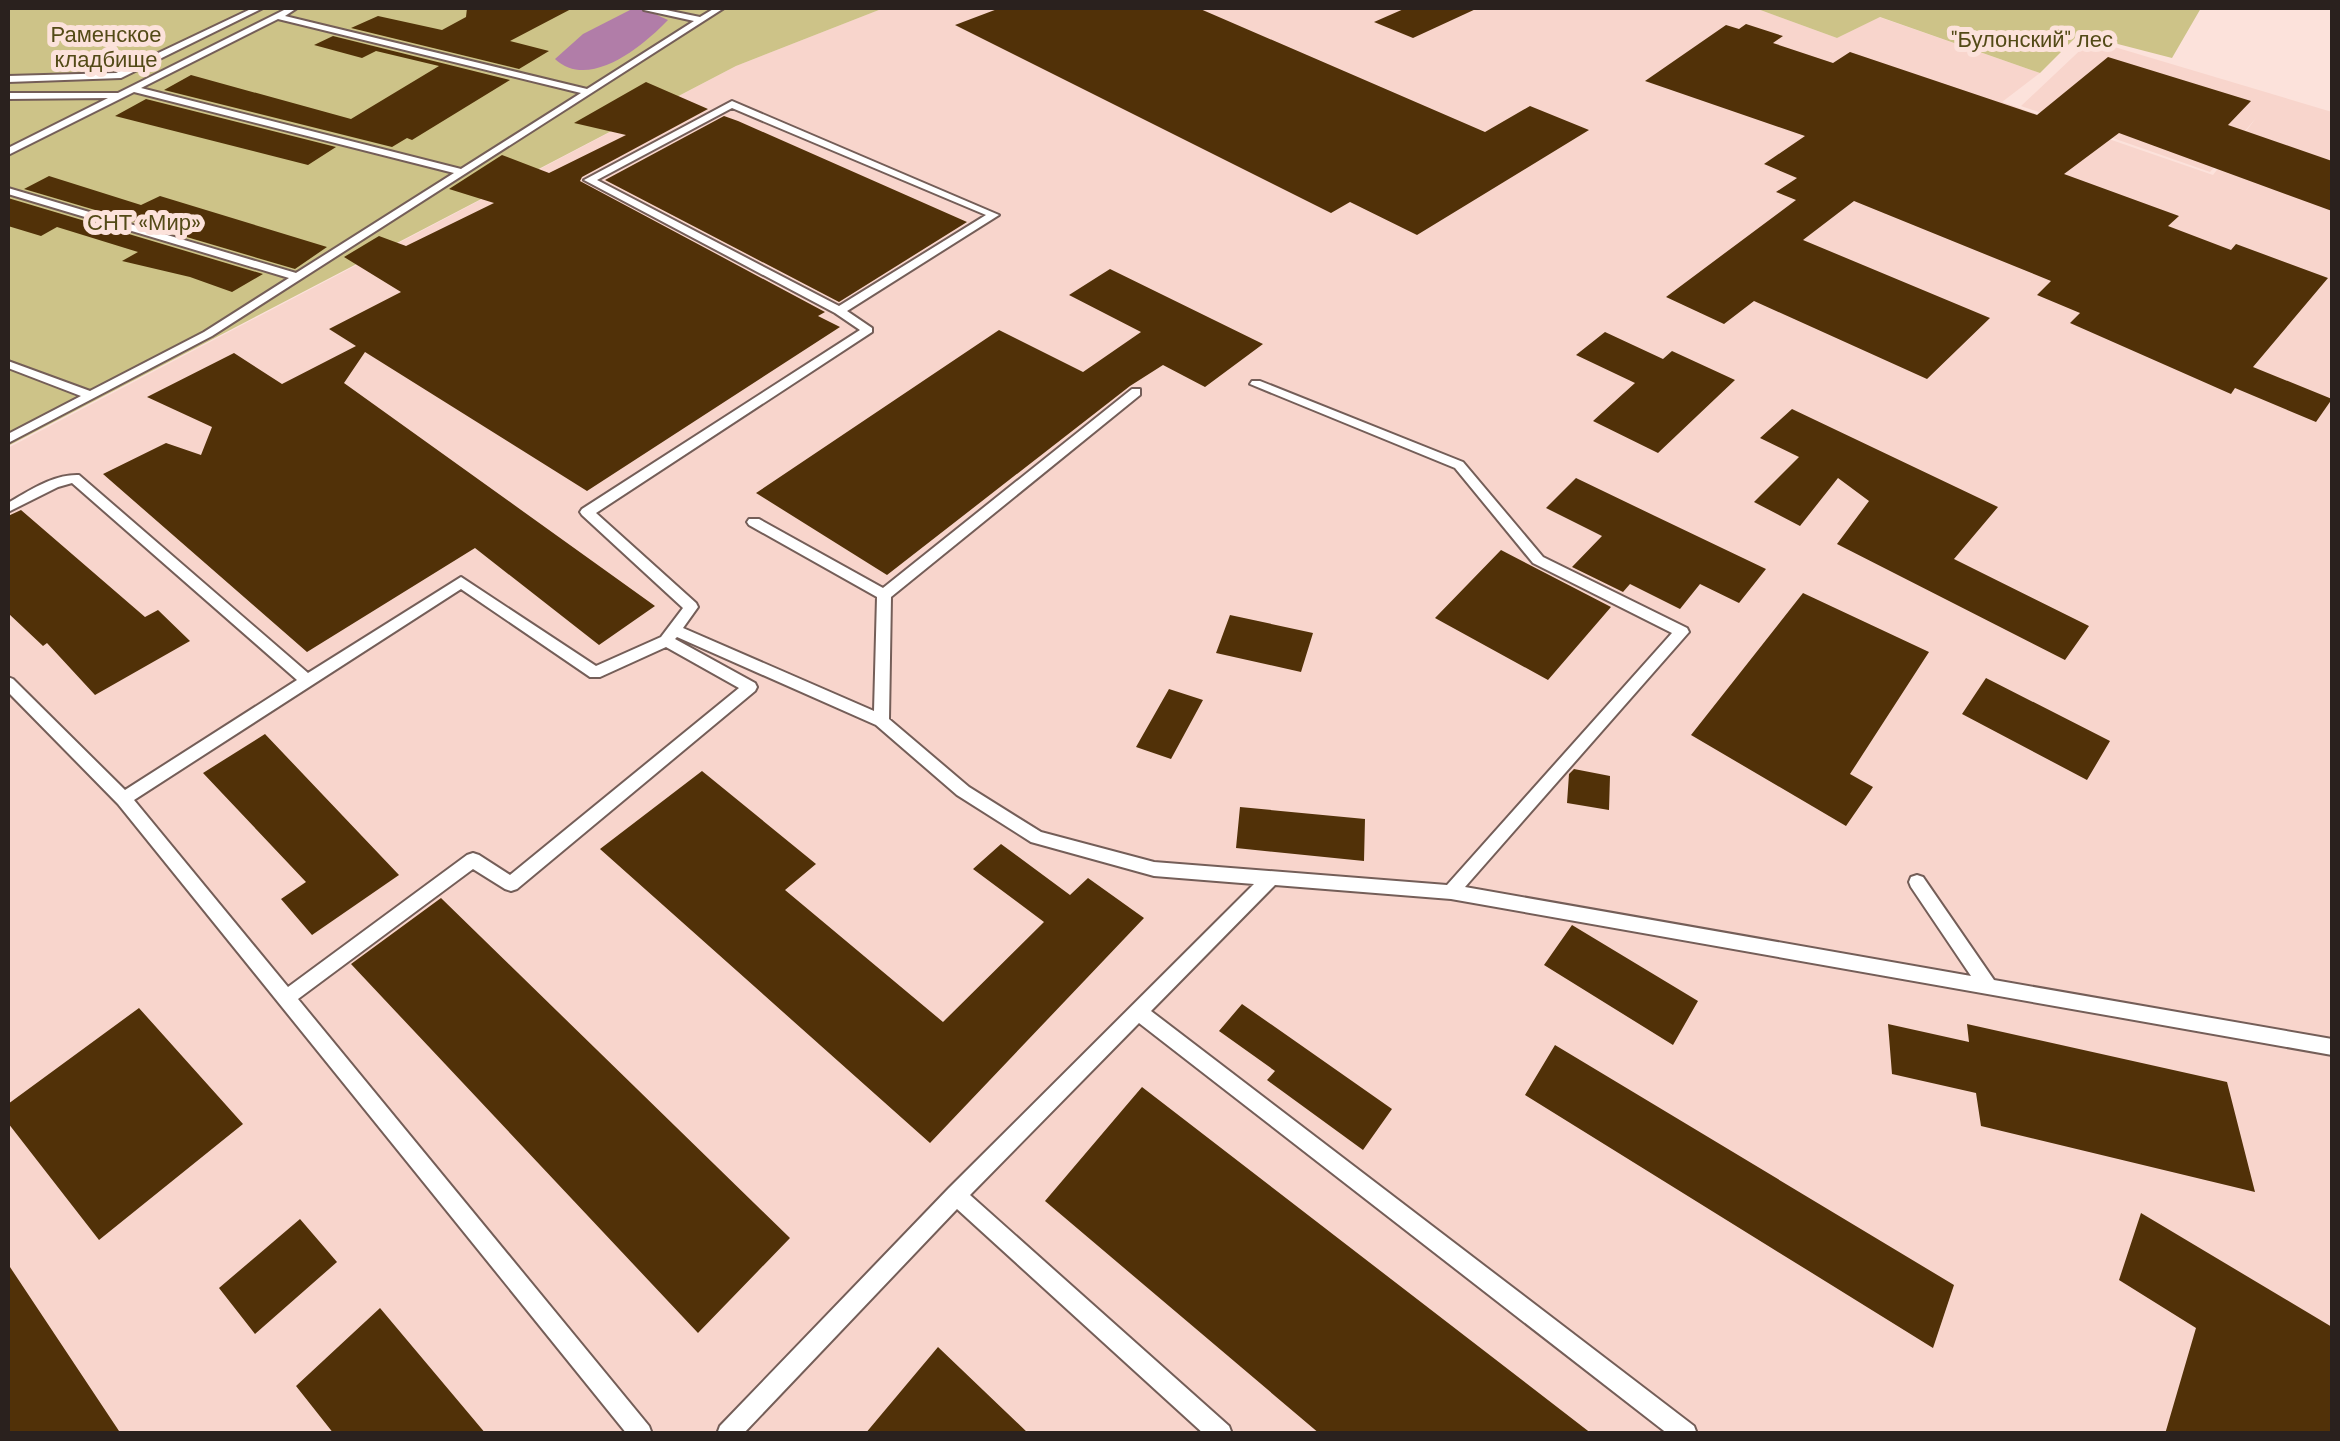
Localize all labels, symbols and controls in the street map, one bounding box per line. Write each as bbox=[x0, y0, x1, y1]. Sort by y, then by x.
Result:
park label: Раменское кладбище bbox=[50, 20, 162, 74]
park label: "Булонский" лес bbox=[1951, 25, 2113, 54]
park label: СНТ «Мир» bbox=[87, 208, 201, 237]

